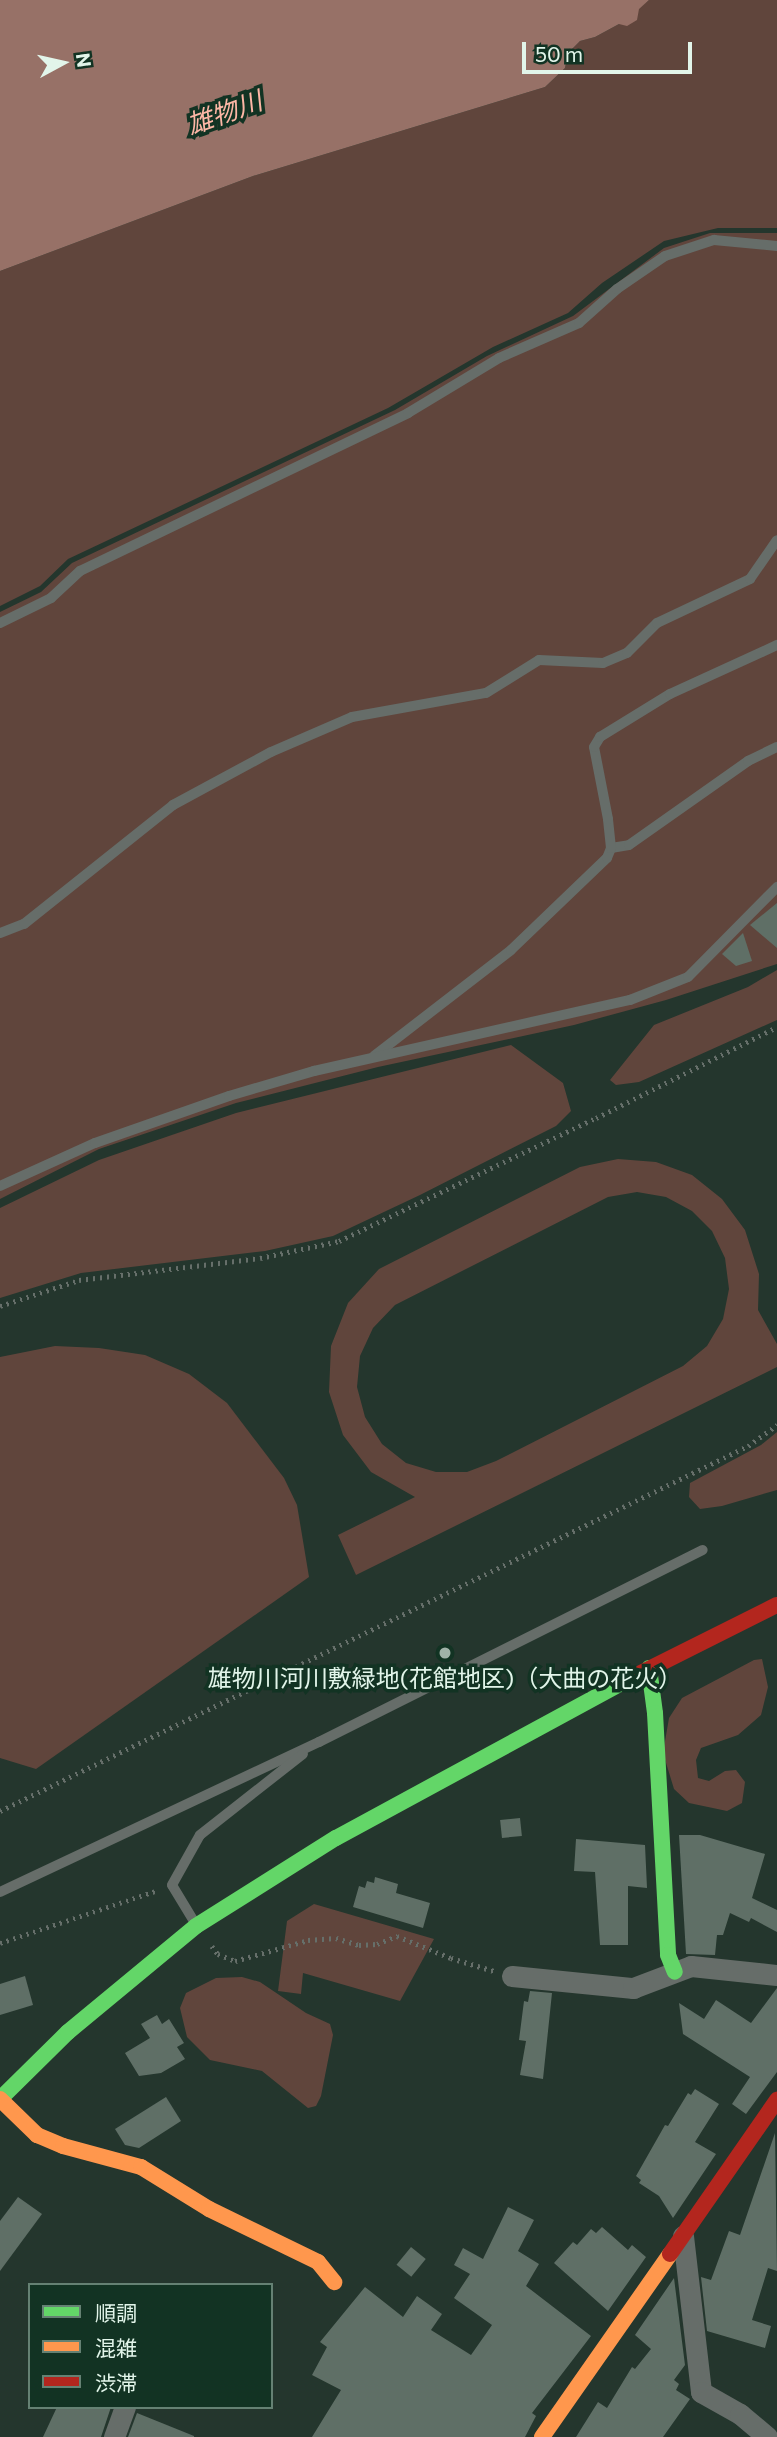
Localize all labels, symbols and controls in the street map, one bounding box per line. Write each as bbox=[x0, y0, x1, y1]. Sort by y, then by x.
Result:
north arrow bbox=[28, 28, 98, 98]
scale bar bbox=[525, 28, 695, 72]
text: 50 m bbox=[535, 41, 583, 66]
text: N bbox=[72, 51, 97, 69]
water label: 雄物川 bbox=[182, 84, 266, 140]
marker: 雄物川河川敷緑地(花館地区)（大曲の花火） bbox=[437, 1645, 453, 1661]
place label: 雄物川河川敷緑地(花館地区)（大曲の花火） bbox=[208, 1664, 682, 1692]
legend bbox=[28, 2283, 273, 2409]
text: 順調 bbox=[95, 2300, 137, 2325]
text: 混雑 bbox=[95, 2335, 137, 2360]
text: 渋滞 bbox=[95, 2370, 137, 2395]

